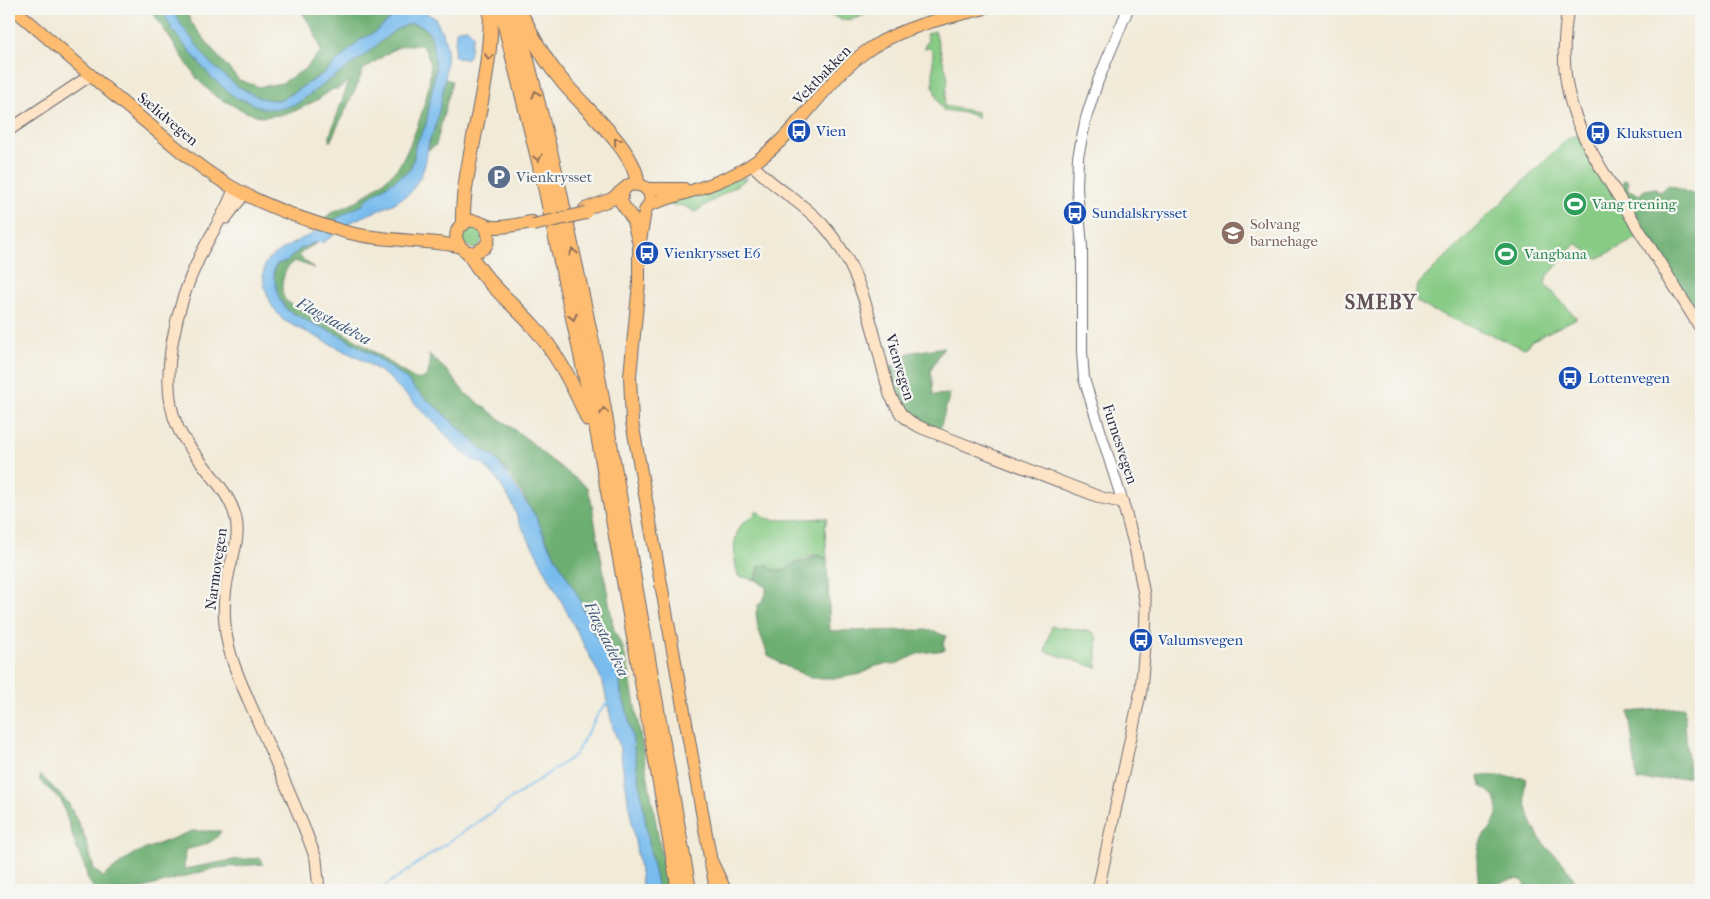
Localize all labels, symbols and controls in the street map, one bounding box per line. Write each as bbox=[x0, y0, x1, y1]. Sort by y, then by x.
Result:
street label: Vektbakken bbox=[789, 41, 855, 109]
one-way arrow bbox=[484, 54, 495, 62]
street label: Sælidvegen bbox=[134, 88, 202, 150]
one-way arrow bbox=[531, 89, 542, 98]
bus stop icon: Vien bbox=[786, 118, 812, 144]
bus stop icon: Klukstuen bbox=[1585, 120, 1611, 146]
place label: Vien bbox=[815, 122, 846, 140]
place label: Klukstuen bbox=[1616, 124, 1683, 142]
one-way arrow bbox=[614, 138, 623, 147]
one-way arrow bbox=[532, 153, 543, 162]
parking icon: Vienkrysset bbox=[486, 164, 512, 190]
place label: Vienkrysset bbox=[515, 168, 593, 186]
sports icon: Vang trening bbox=[1562, 191, 1588, 217]
place label: Vang trening bbox=[1591, 195, 1678, 213]
bus stop icon: Sundalskrysset bbox=[1062, 200, 1088, 226]
place label: Sundalskrysset bbox=[1092, 204, 1188, 222]
place label: Solvang barnehage bbox=[1249, 215, 1319, 250]
school or university icon: Solvang barnehage bbox=[1220, 220, 1246, 246]
bus stop icon: Vienkrysset E6 bbox=[634, 240, 660, 266]
sports icon: Vangbana bbox=[1493, 241, 1519, 267]
place label: Vienkrysset E6 bbox=[663, 244, 762, 262]
place label: Vangbana bbox=[1523, 245, 1588, 263]
one-way arrow bbox=[568, 247, 579, 256]
district label: SMEBY bbox=[1345, 291, 1418, 314]
water label: Flagstadelva bbox=[293, 292, 374, 349]
one-way arrow bbox=[567, 312, 577, 321]
street label: Vienvegen bbox=[881, 331, 919, 403]
bus stop icon: Lottenvegen bbox=[1557, 365, 1583, 391]
place label: Lottenvegen bbox=[1588, 369, 1670, 387]
street label: Furnesvegen bbox=[1099, 402, 1142, 487]
one-way arrow bbox=[600, 407, 610, 416]
street label: Narmovegen bbox=[201, 526, 231, 611]
water label: Flagstadelva bbox=[580, 597, 633, 680]
bus stop icon: Valumsvegen bbox=[1128, 627, 1154, 653]
place label: Valumsvegen bbox=[1157, 631, 1243, 649]

